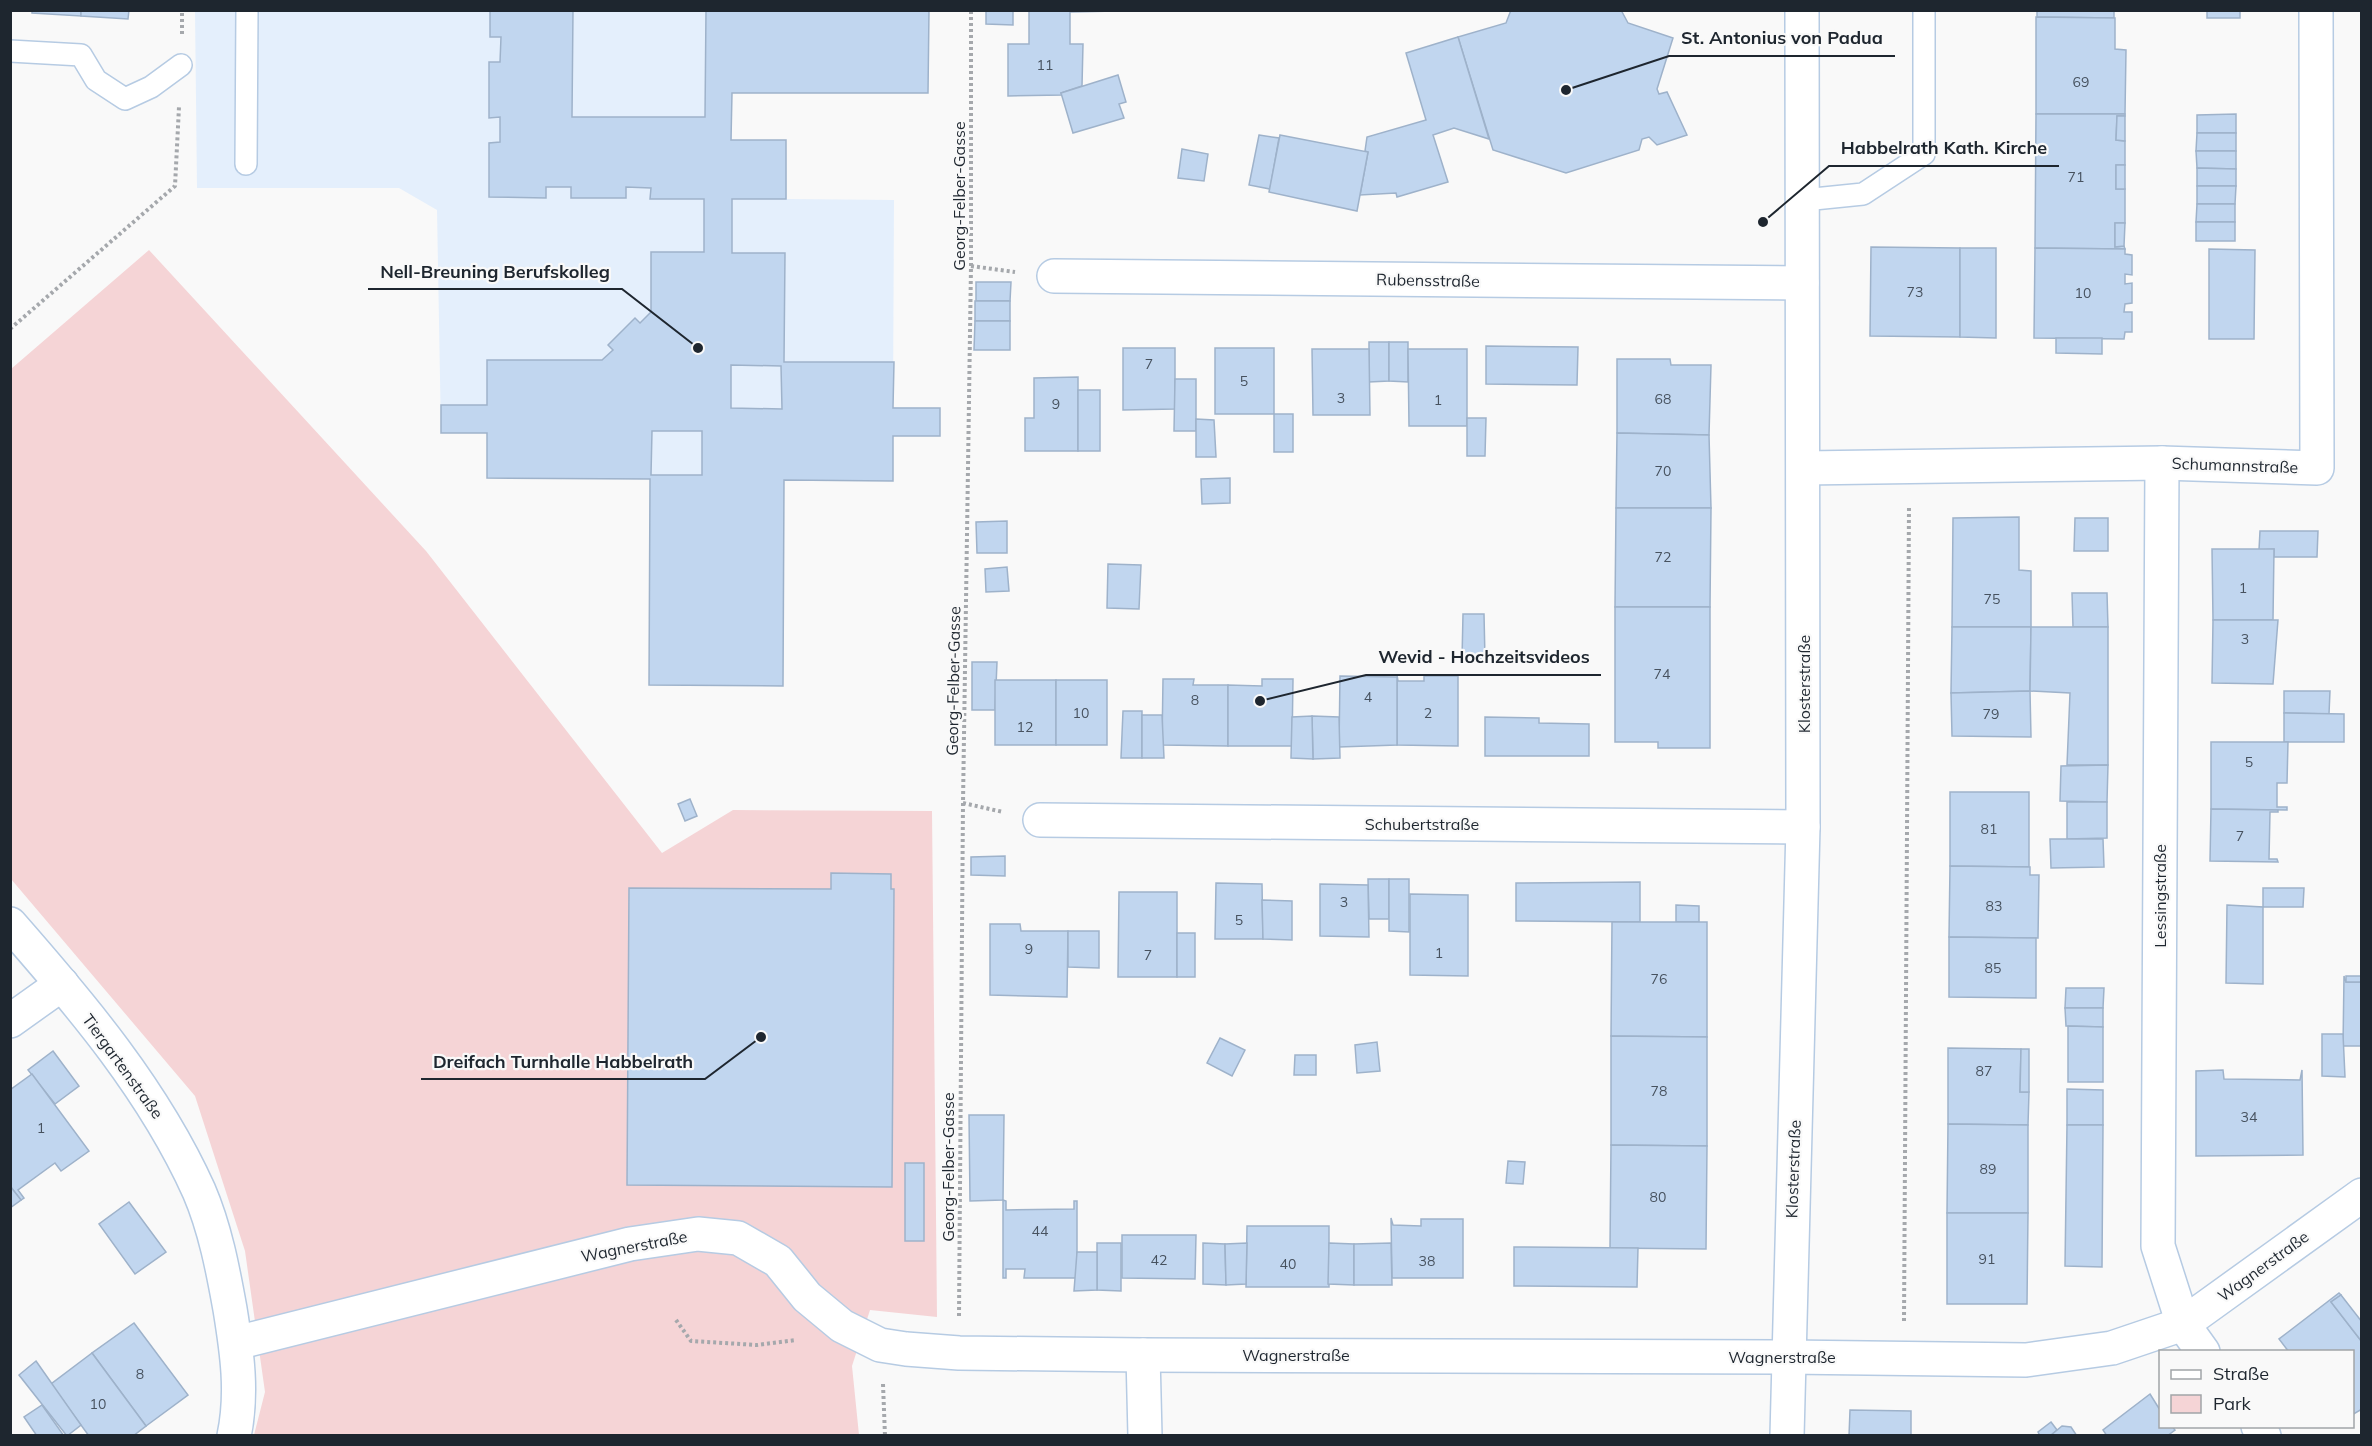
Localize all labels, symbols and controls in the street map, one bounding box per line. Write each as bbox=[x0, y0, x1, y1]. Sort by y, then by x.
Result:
callout: St. Antonius von Padua bbox=[1669, 20, 1895, 56]
text: St. Antonius von Padua bbox=[1681, 26, 1883, 49]
house number: 11 bbox=[1037, 56, 1053, 74]
house number: 69 bbox=[2073, 73, 2089, 91]
street label: Georg-Felber-Gasse bbox=[949, 121, 969, 271]
callout: Habbelrath Kath. Kirche bbox=[1829, 130, 2059, 166]
text: Habbelrath Kath. Kirche bbox=[1841, 136, 2047, 159]
house number: 71 bbox=[2068, 168, 2084, 186]
callout: Nell-Breuning Berufskolleg bbox=[368, 253, 622, 289]
text: Nell-Breuning Berufskolleg bbox=[380, 260, 610, 283]
street label: Rubensstraße bbox=[1376, 269, 1480, 291]
house number: 73 bbox=[1907, 283, 1923, 301]
house number: 10 bbox=[2075, 284, 2091, 302]
house number: 7 bbox=[1145, 355, 1153, 373]
house number: 5 bbox=[1240, 372, 1248, 390]
house number: 3 bbox=[1337, 389, 1345, 407]
house number: 68 bbox=[1655, 390, 1671, 408]
house number: 1 bbox=[1434, 391, 1442, 409]
house number: 9 bbox=[1052, 395, 1060, 413]
street label: Schumannstraße bbox=[2171, 453, 2299, 477]
house number: 70 bbox=[1655, 462, 1671, 480]
house number: 72 bbox=[1655, 548, 1671, 566]
house number: 1 bbox=[2239, 579, 2247, 597]
house number: 75 bbox=[1984, 590, 2000, 608]
street label: Georg-Felber-Gasse bbox=[942, 606, 964, 756]
house number: 3 bbox=[2241, 630, 2249, 648]
street label: Klosterstraße bbox=[1794, 635, 1814, 733]
callout: Wevid - Hochzeitsvideos bbox=[1366, 639, 1601, 675]
text: Wevid - Hochzeitsvideos bbox=[1378, 645, 1590, 668]
house number: 74 bbox=[1654, 665, 1671, 683]
house number: 4 bbox=[1364, 688, 1373, 706]
house number: 8 bbox=[1191, 691, 1199, 709]
house number: 10 bbox=[1073, 704, 1089, 722]
house number: 2 bbox=[1424, 704, 1432, 722]
house number: 79 bbox=[1983, 705, 1999, 723]
house number: 12 bbox=[1017, 718, 1033, 736]
house number: 5 bbox=[2245, 753, 2253, 771]
street label: Schubertstraße bbox=[1365, 814, 1479, 834]
house number: 81 bbox=[1981, 820, 1997, 838]
house number: 7 bbox=[2236, 827, 2244, 845]
street label: Lessingstraße bbox=[2150, 844, 2170, 948]
house number: 3 bbox=[1340, 893, 1348, 911]
house number: 83 bbox=[1986, 897, 2002, 915]
house number: 5 bbox=[1235, 911, 1243, 929]
house number: 9 bbox=[1025, 940, 1033, 958]
house number: 1 bbox=[1435, 944, 1443, 962]
house number: 7 bbox=[1144, 946, 1152, 964]
house number: 85 bbox=[1985, 959, 2001, 977]
house number: 76 bbox=[1651, 970, 1667, 988]
street label: Tiergartenstraße bbox=[78, 1010, 168, 1122]
callout: Dreifach Turnhalle Habbelrath bbox=[421, 1043, 705, 1079]
text: Dreifach Turnhalle Habbelrath bbox=[433, 1050, 693, 1073]
house number: 87 bbox=[1976, 1062, 1992, 1080]
house number: 78 bbox=[1651, 1082, 1667, 1100]
street label: Georg-Felber-Gasse bbox=[938, 1092, 958, 1242]
house number: 34 bbox=[2241, 1108, 2258, 1126]
house number: 1 bbox=[37, 1119, 45, 1137]
street label: Klosterstraße bbox=[1781, 1119, 1805, 1219]
house number: 89 bbox=[1980, 1160, 1996, 1178]
house number: 80 bbox=[1650, 1188, 1666, 1206]
house number: 44 bbox=[1032, 1222, 1049, 1240]
street label: Wagnerstraße bbox=[579, 1226, 689, 1266]
street label: Wagnerstraße bbox=[2214, 1226, 2312, 1306]
house number: 91 bbox=[1979, 1250, 1995, 1268]
house number: 42 bbox=[1151, 1251, 1167, 1269]
house number: 38 bbox=[1419, 1252, 1435, 1270]
house number: 40 bbox=[1280, 1255, 1296, 1273]
street label: Wagnerstraße bbox=[1242, 1345, 1350, 1365]
street label: Wagnerstraße bbox=[1728, 1347, 1836, 1367]
legend bbox=[2159, 1350, 2354, 1428]
text: Straße bbox=[2213, 1362, 2269, 1385]
house number: 8 bbox=[136, 1365, 144, 1383]
text: Park bbox=[2213, 1392, 2252, 1415]
house number: 10 bbox=[90, 1395, 106, 1413]

